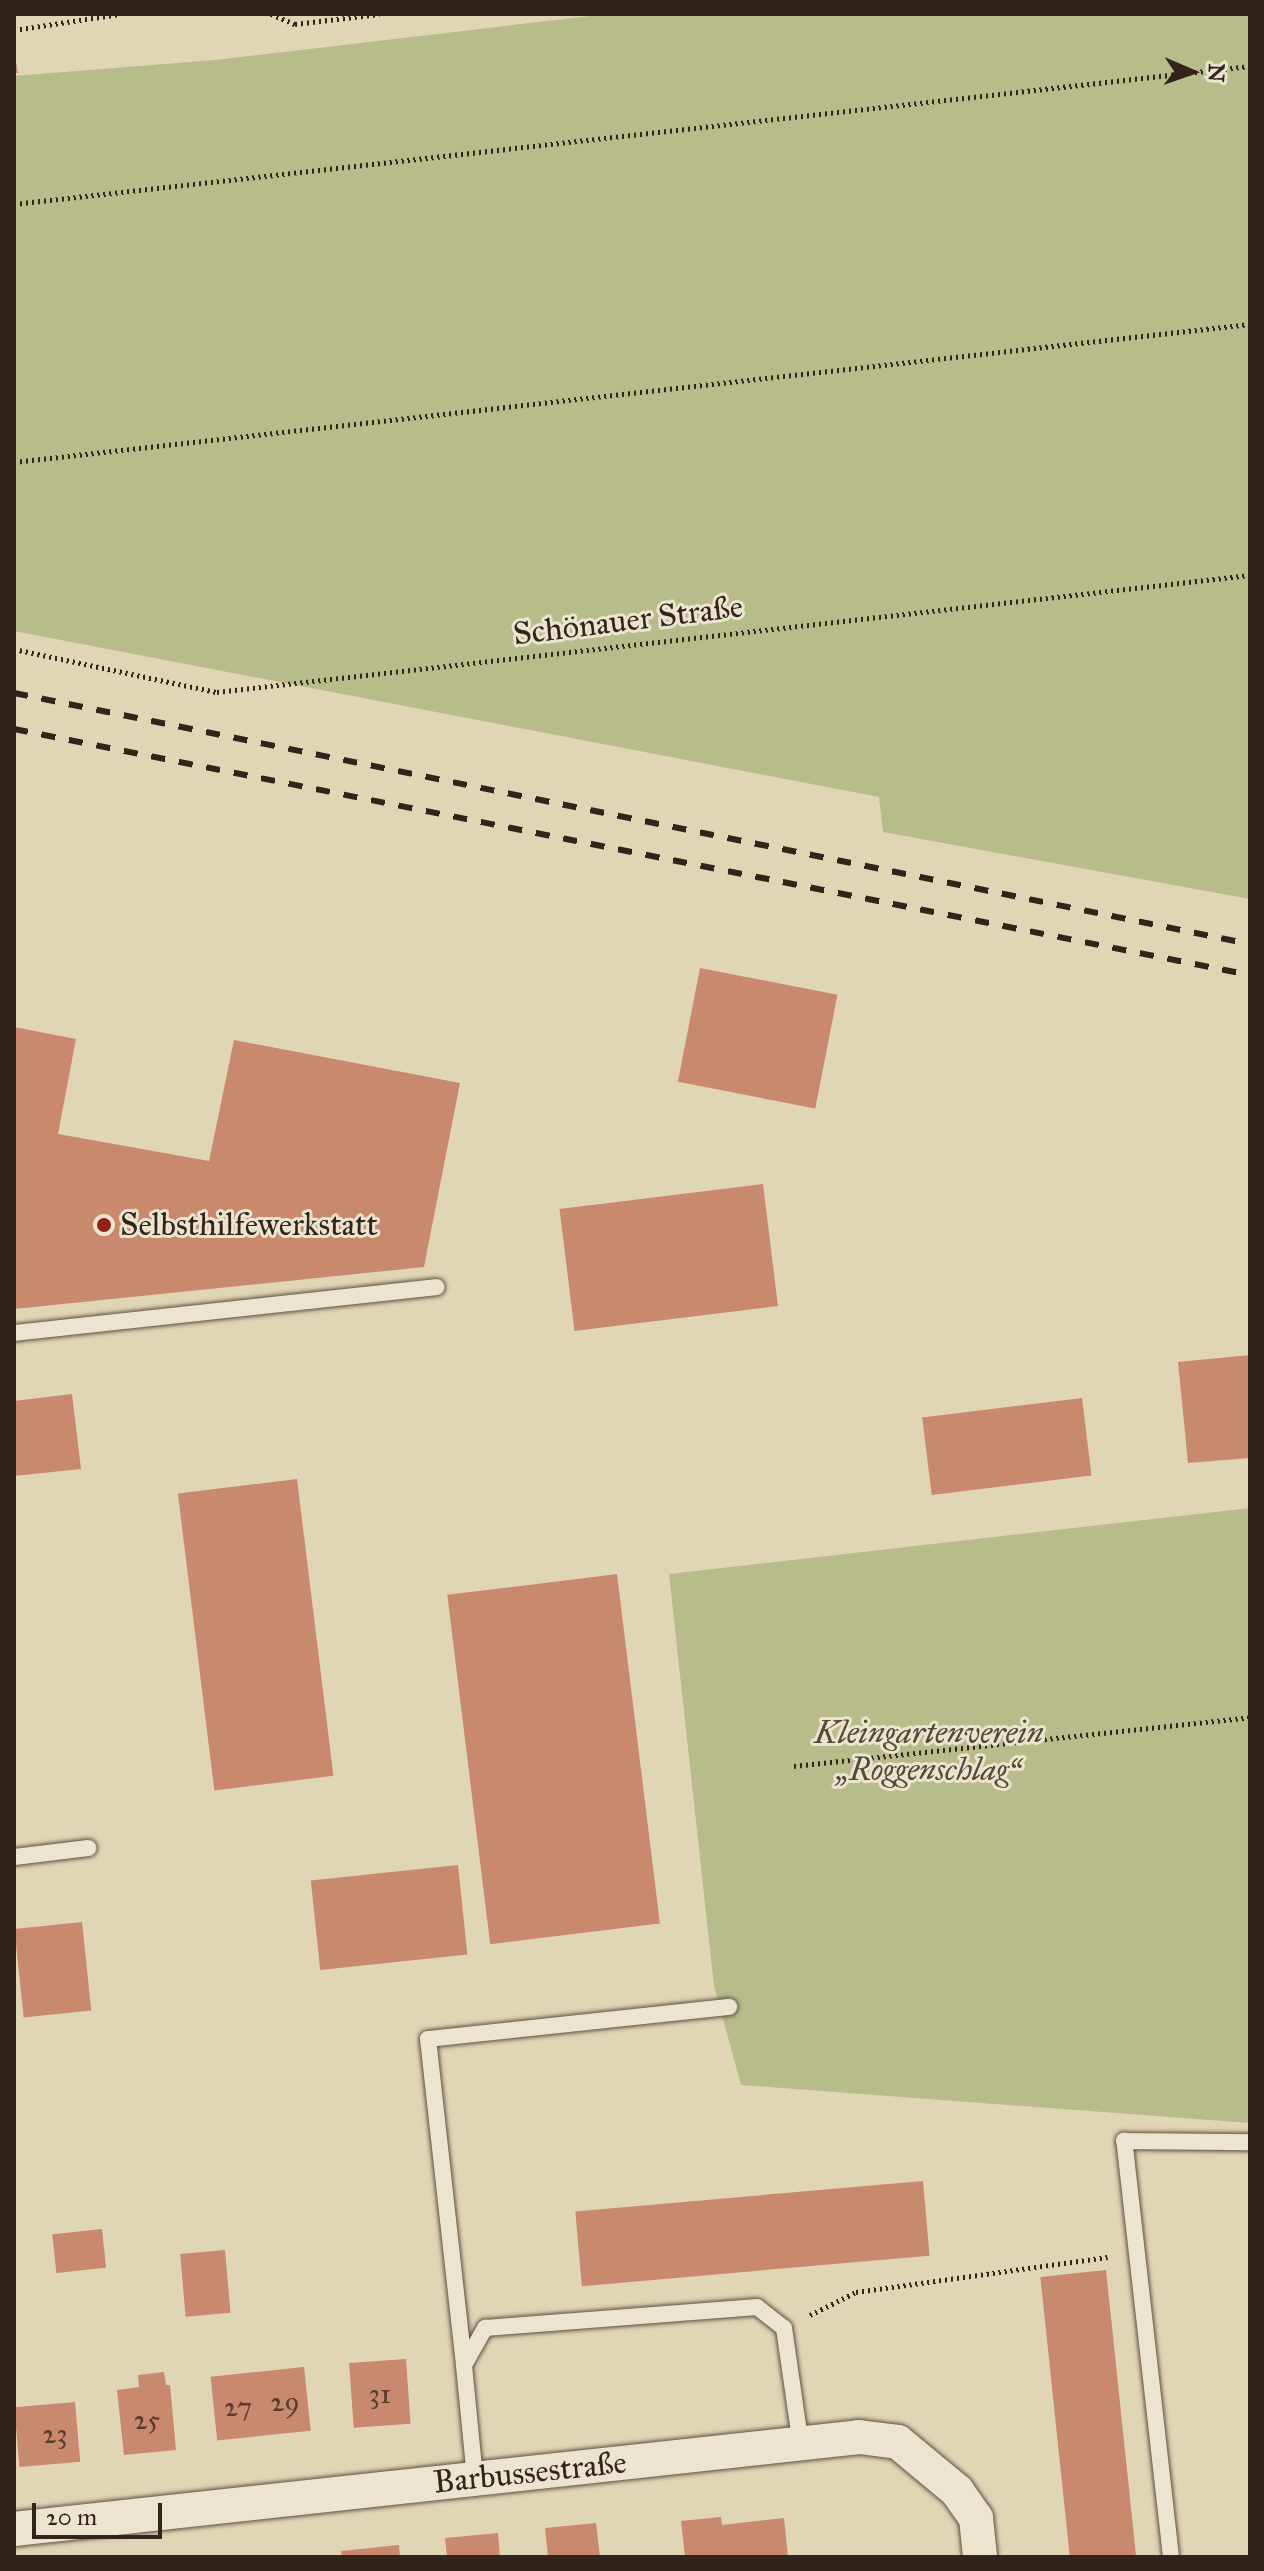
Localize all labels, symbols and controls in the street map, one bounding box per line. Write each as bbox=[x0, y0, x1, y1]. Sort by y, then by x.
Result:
north arrow bbox=[1152, 32, 1232, 112]
text: N bbox=[1203, 63, 1230, 83]
street label: Schönauer Straße bbox=[511, 588, 745, 654]
place label: Selbsthilfewerkstatt bbox=[120, 1206, 378, 1244]
marker: Selbsthilfewerkstatt bbox=[95, 1216, 113, 1234]
park label: Kleingartenverein „Roggenschlag“ bbox=[815, 1715, 1043, 1790]
house number: 31 bbox=[369, 2377, 391, 2411]
house number: 29 bbox=[271, 2385, 299, 2419]
house number: 27 bbox=[224, 2390, 252, 2424]
house number: 25 bbox=[134, 2403, 160, 2437]
house number: 23 bbox=[42, 2417, 68, 2451]
street label: Barbussestraße bbox=[431, 2444, 629, 2502]
scale bar bbox=[36, 2487, 166, 2537]
text: 20 m bbox=[46, 2502, 97, 2532]

